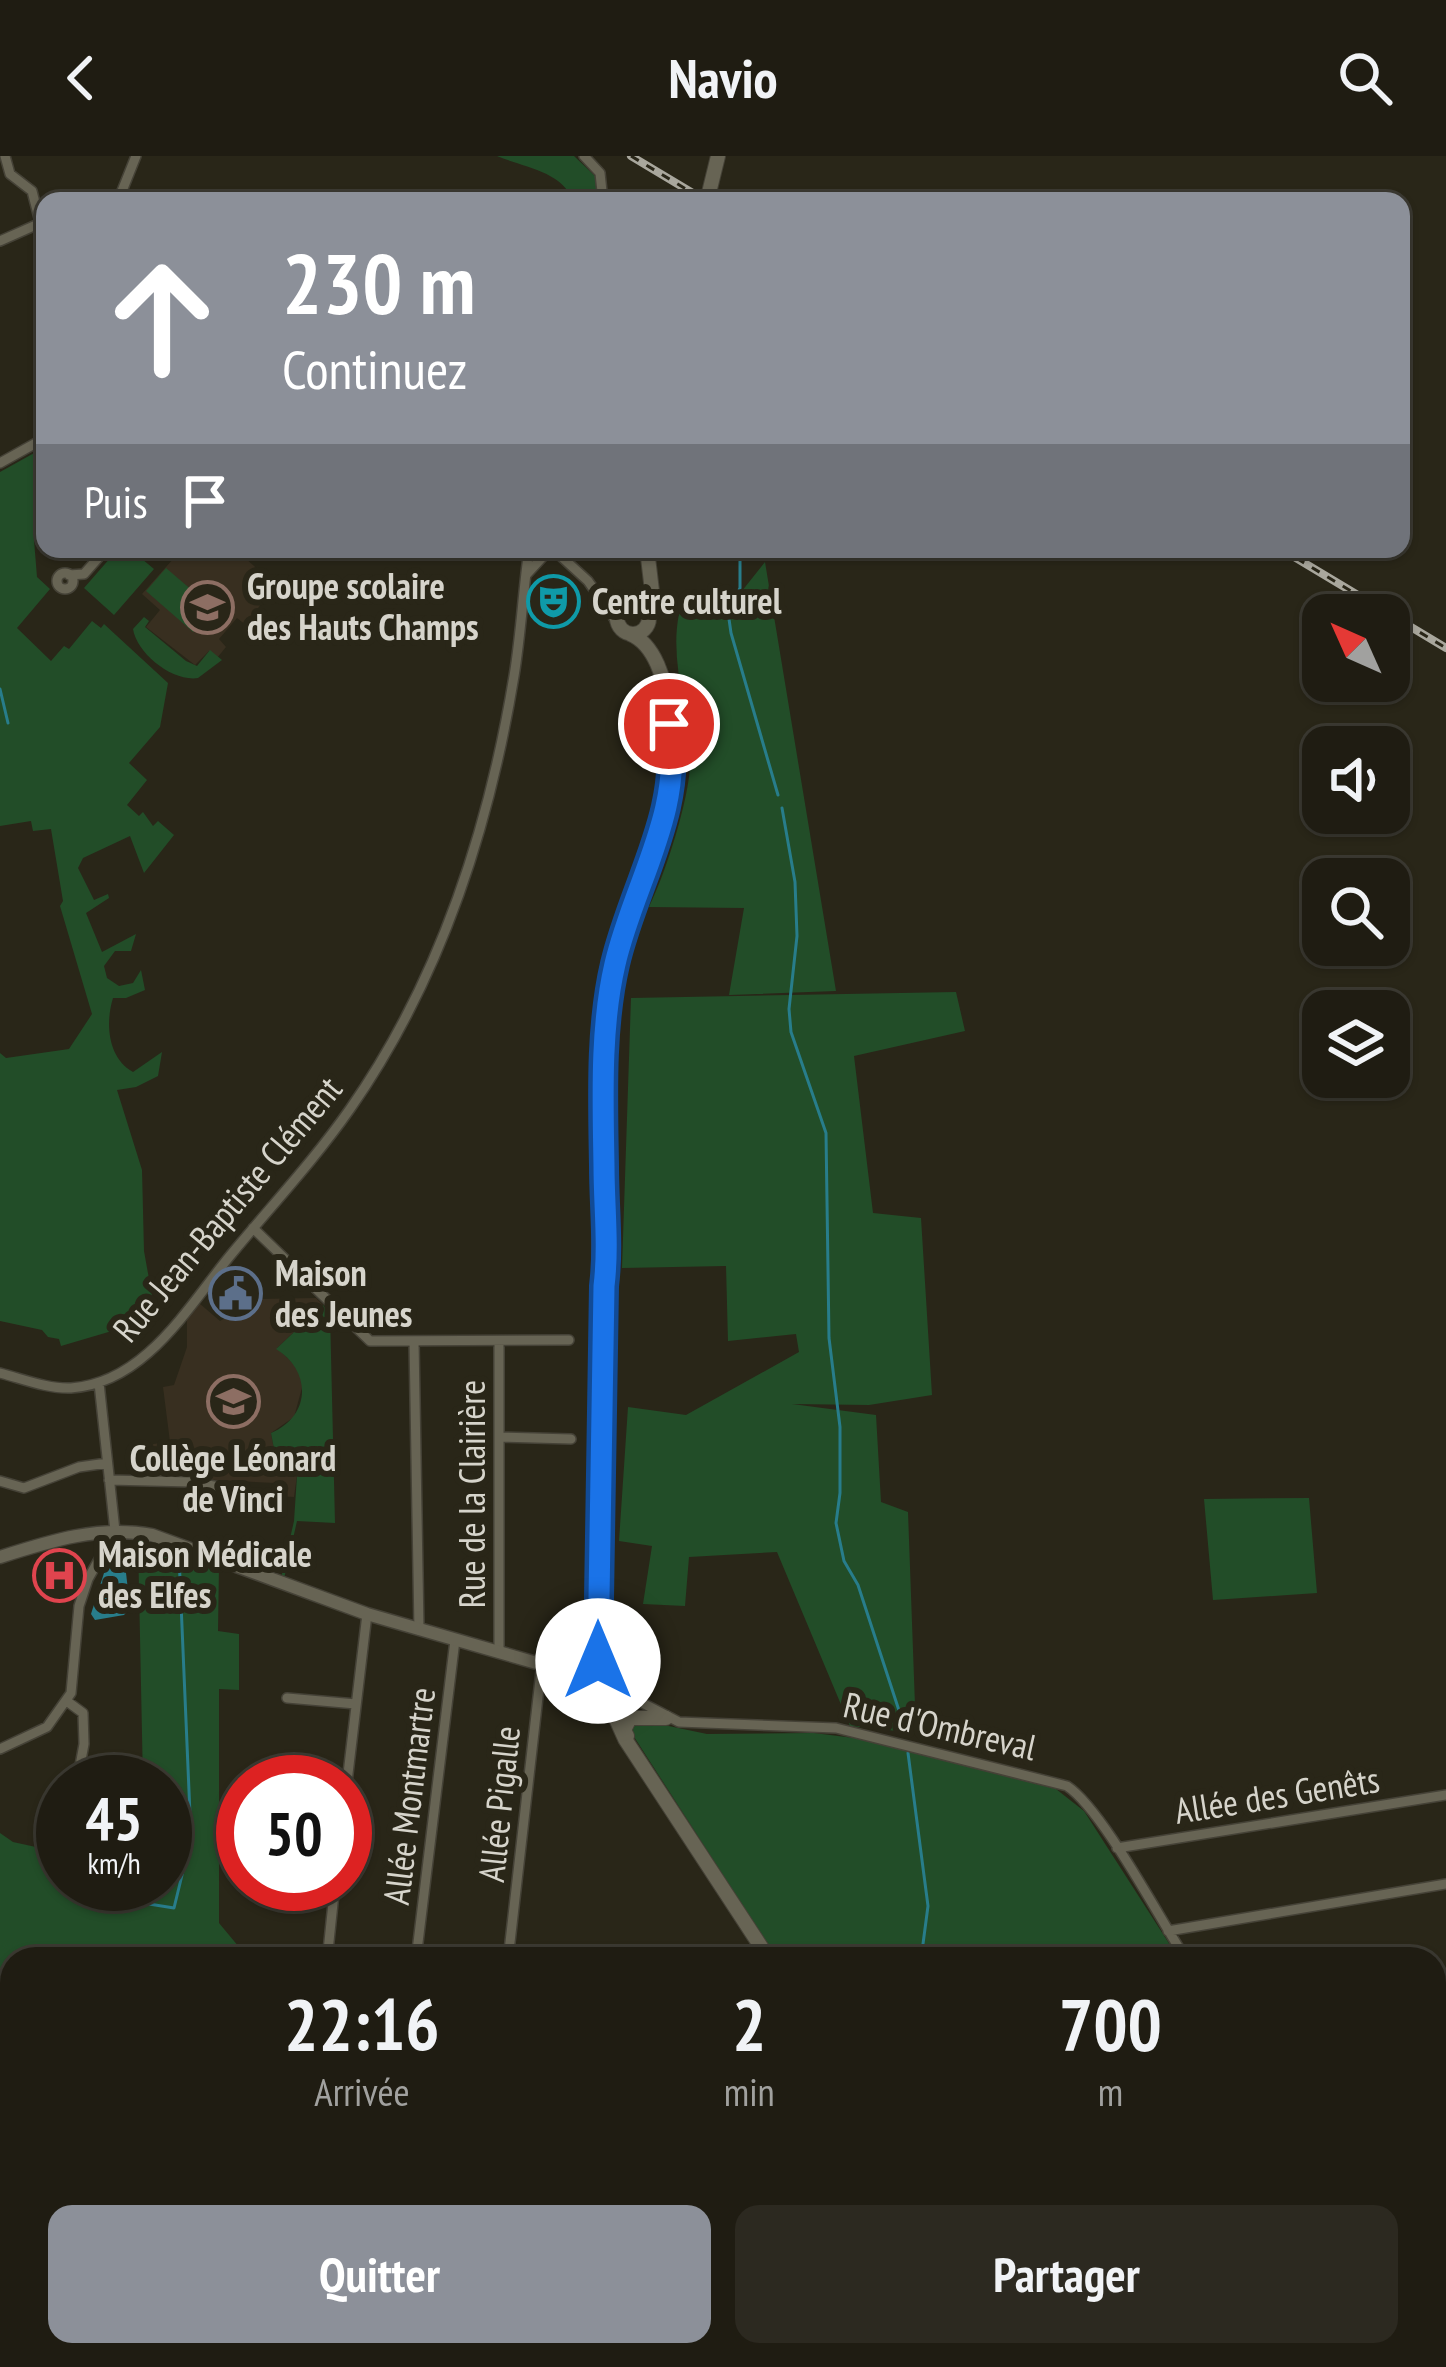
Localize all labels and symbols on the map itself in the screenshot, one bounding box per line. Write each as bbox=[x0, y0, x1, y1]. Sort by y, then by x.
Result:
place label: Groupe scolaire des Hauts Champs bbox=[247, 562, 479, 650]
theatre icon: Centre culturel bbox=[525, 573, 581, 629]
place label: Centre culturel bbox=[592, 577, 782, 624]
school or university icon: Groupe scolaire des Hauts Champs bbox=[180, 579, 236, 635]
north arrow bbox=[1302, 594, 1410, 702]
pin bbox=[618, 673, 720, 775]
street label: Rue Jean-Baptiste Clément bbox=[102, 1066, 352, 1351]
place label: Maison des Jeunes bbox=[275, 1249, 412, 1337]
public building icon: Maison des Jeunes bbox=[208, 1266, 264, 1322]
school or university icon: Collège Léonard de Vinci bbox=[205, 1374, 261, 1430]
street label: Rue de la Clairière bbox=[448, 1380, 495, 1608]
place label: Collège Léonard de Vinci bbox=[130, 1434, 336, 1522]
place label: Maison Médicale des Elfes bbox=[98, 1530, 312, 1618]
hospital icon: Maison Médicale des Elfes bbox=[31, 1547, 87, 1603]
position arrow bbox=[535, 1598, 661, 1724]
street label: Rue d'Ombreval bbox=[839, 1681, 1042, 1771]
street label: Allée Montmartre bbox=[372, 1685, 445, 1907]
street label: Allée Pigalle bbox=[467, 1724, 530, 1884]
speed limit sign: 50 bbox=[216, 1755, 372, 1911]
street label: Allée des Genêts bbox=[1171, 1755, 1383, 1834]

